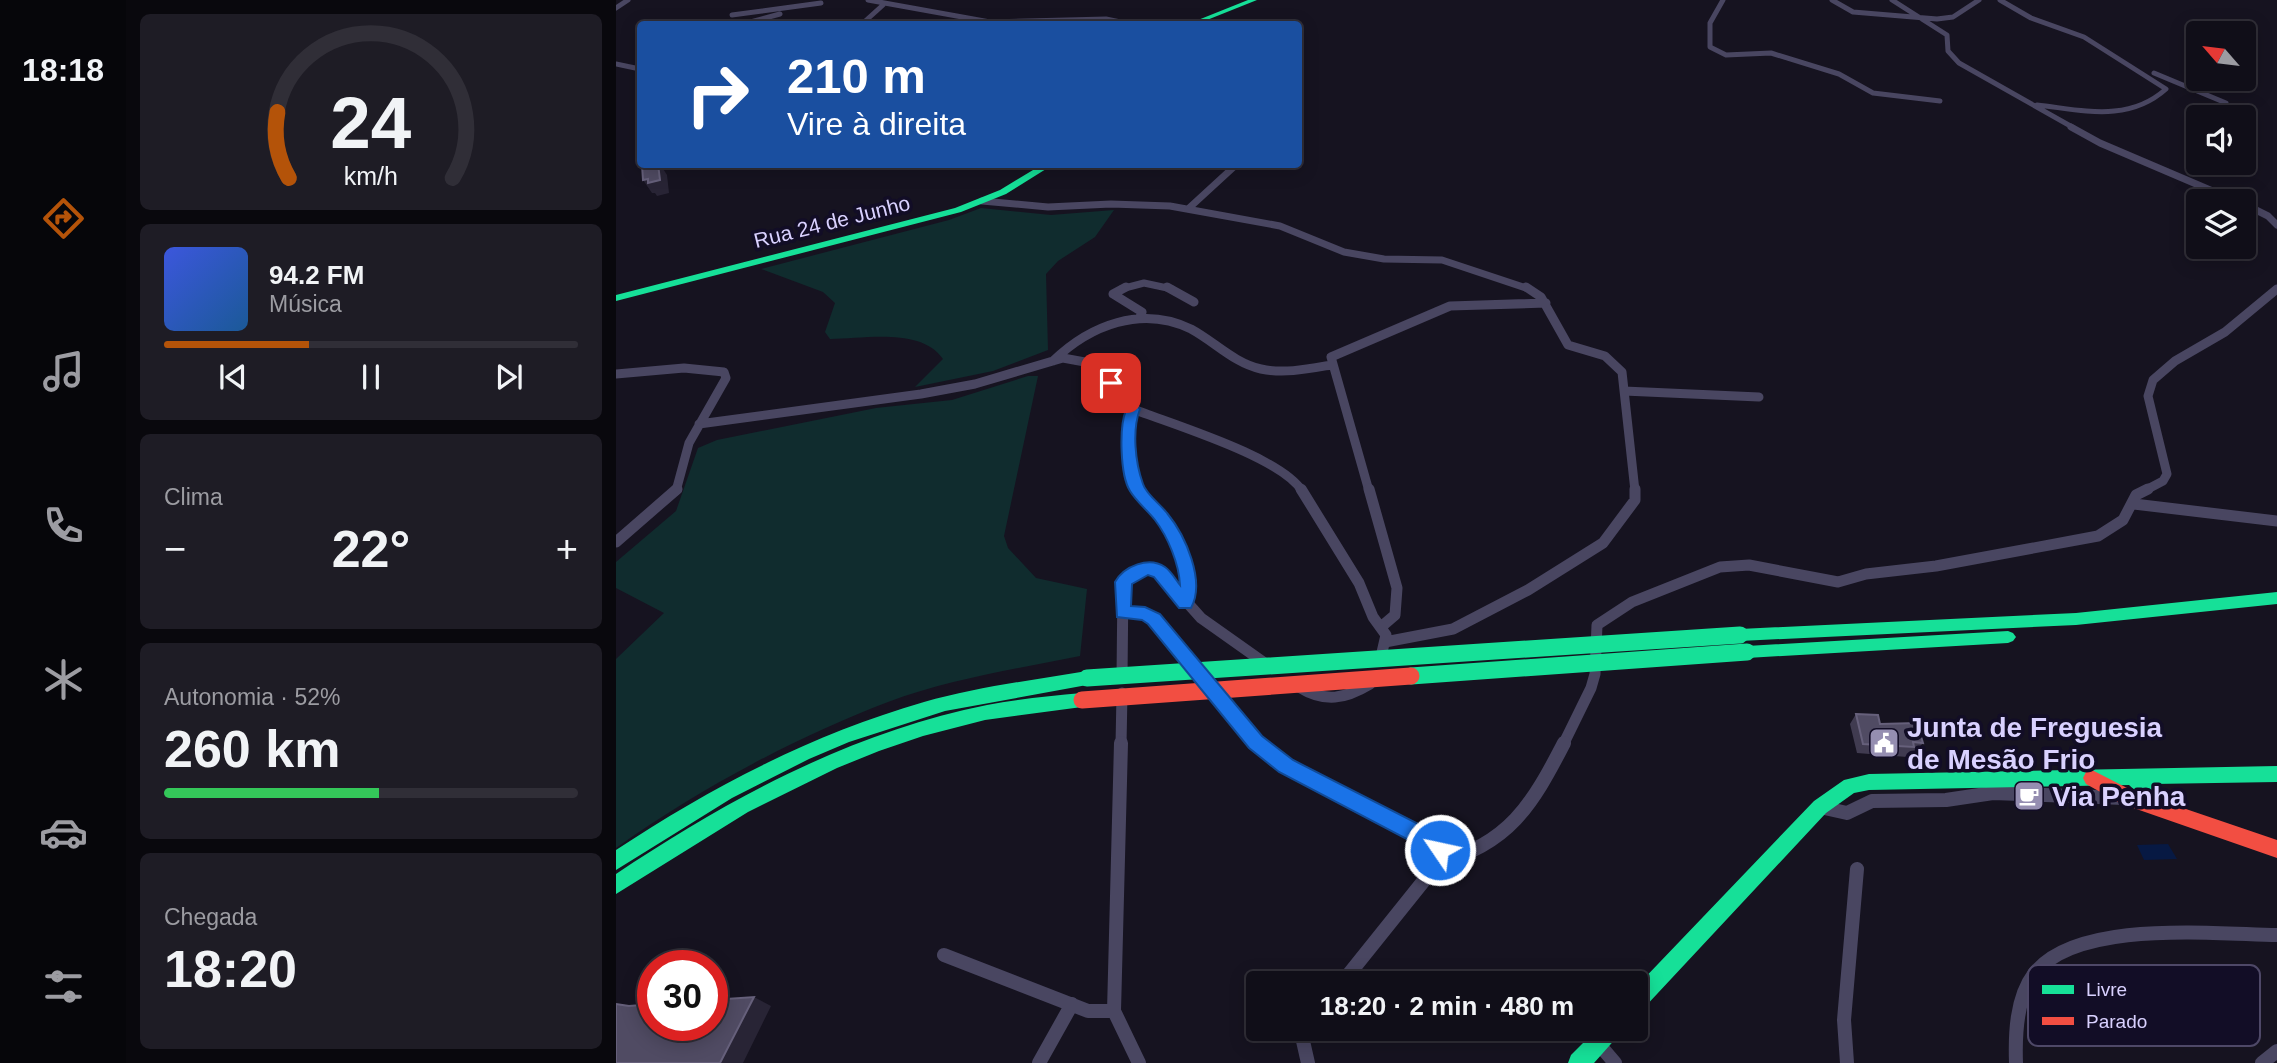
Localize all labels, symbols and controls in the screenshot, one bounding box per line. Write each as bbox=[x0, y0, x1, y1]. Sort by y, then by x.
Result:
north arrow bbox=[2186, 21, 2256, 91]
map controls bbox=[2186, 21, 2256, 259]
icon: right bbox=[672, 49, 763, 140]
text: 210 m bbox=[787, 49, 926, 103]
text: 18:18 bbox=[22, 52, 104, 88]
text: 24 bbox=[331, 82, 412, 163]
button: sound bbox=[2186, 105, 2256, 175]
text: Vire à direita bbox=[787, 106, 966, 142]
text: km/h bbox=[344, 162, 398, 190]
button: layers bbox=[2186, 189, 2256, 259]
street label: Rua 24 de Junho bbox=[751, 191, 912, 252]
icon: directions bbox=[39, 194, 88, 243]
text: 94.2 FM bbox=[269, 260, 364, 290]
text: Música bbox=[269, 291, 342, 317]
icon: music bbox=[39, 347, 88, 396]
pin bbox=[1081, 353, 1141, 413]
icon: previous bbox=[214, 358, 252, 396]
icon: pause bbox=[352, 358, 390, 396]
icon: next bbox=[490, 358, 528, 396]
icon: arrive bbox=[1092, 364, 1130, 402]
text: Clima bbox=[164, 484, 223, 510]
icon: phone bbox=[39, 501, 88, 550]
text: 22° bbox=[332, 520, 410, 578]
text: − bbox=[164, 528, 186, 570]
text: + bbox=[556, 528, 578, 570]
icon: climate bbox=[39, 655, 88, 704]
text: Autonomia · 52% bbox=[164, 684, 340, 710]
place label: Junta de Freguesia de Mesão Frio bbox=[1907, 712, 2163, 775]
text: 260 km bbox=[164, 720, 340, 778]
public building icon: Junta de Freguesia de Mesão Frio bbox=[1867, 726, 1901, 760]
cafe icon: Via Penha bbox=[2012, 779, 2046, 813]
place label: Via Penha bbox=[2052, 781, 2186, 812]
icon: car bbox=[39, 808, 88, 857]
position arrow bbox=[1403, 813, 1477, 887]
text: Chegada bbox=[164, 904, 257, 930]
text: 18:20 bbox=[164, 940, 297, 998]
speed limit sign: 30 bbox=[637, 950, 728, 1041]
icon: filters bbox=[39, 962, 88, 1011]
legend bbox=[2028, 965, 2260, 1046]
text: Livre bbox=[2086, 979, 2127, 1000]
text: 18:20 · 2 min · 480 m bbox=[1320, 991, 1574, 1021]
text: Parado bbox=[2086, 1011, 2147, 1032]

